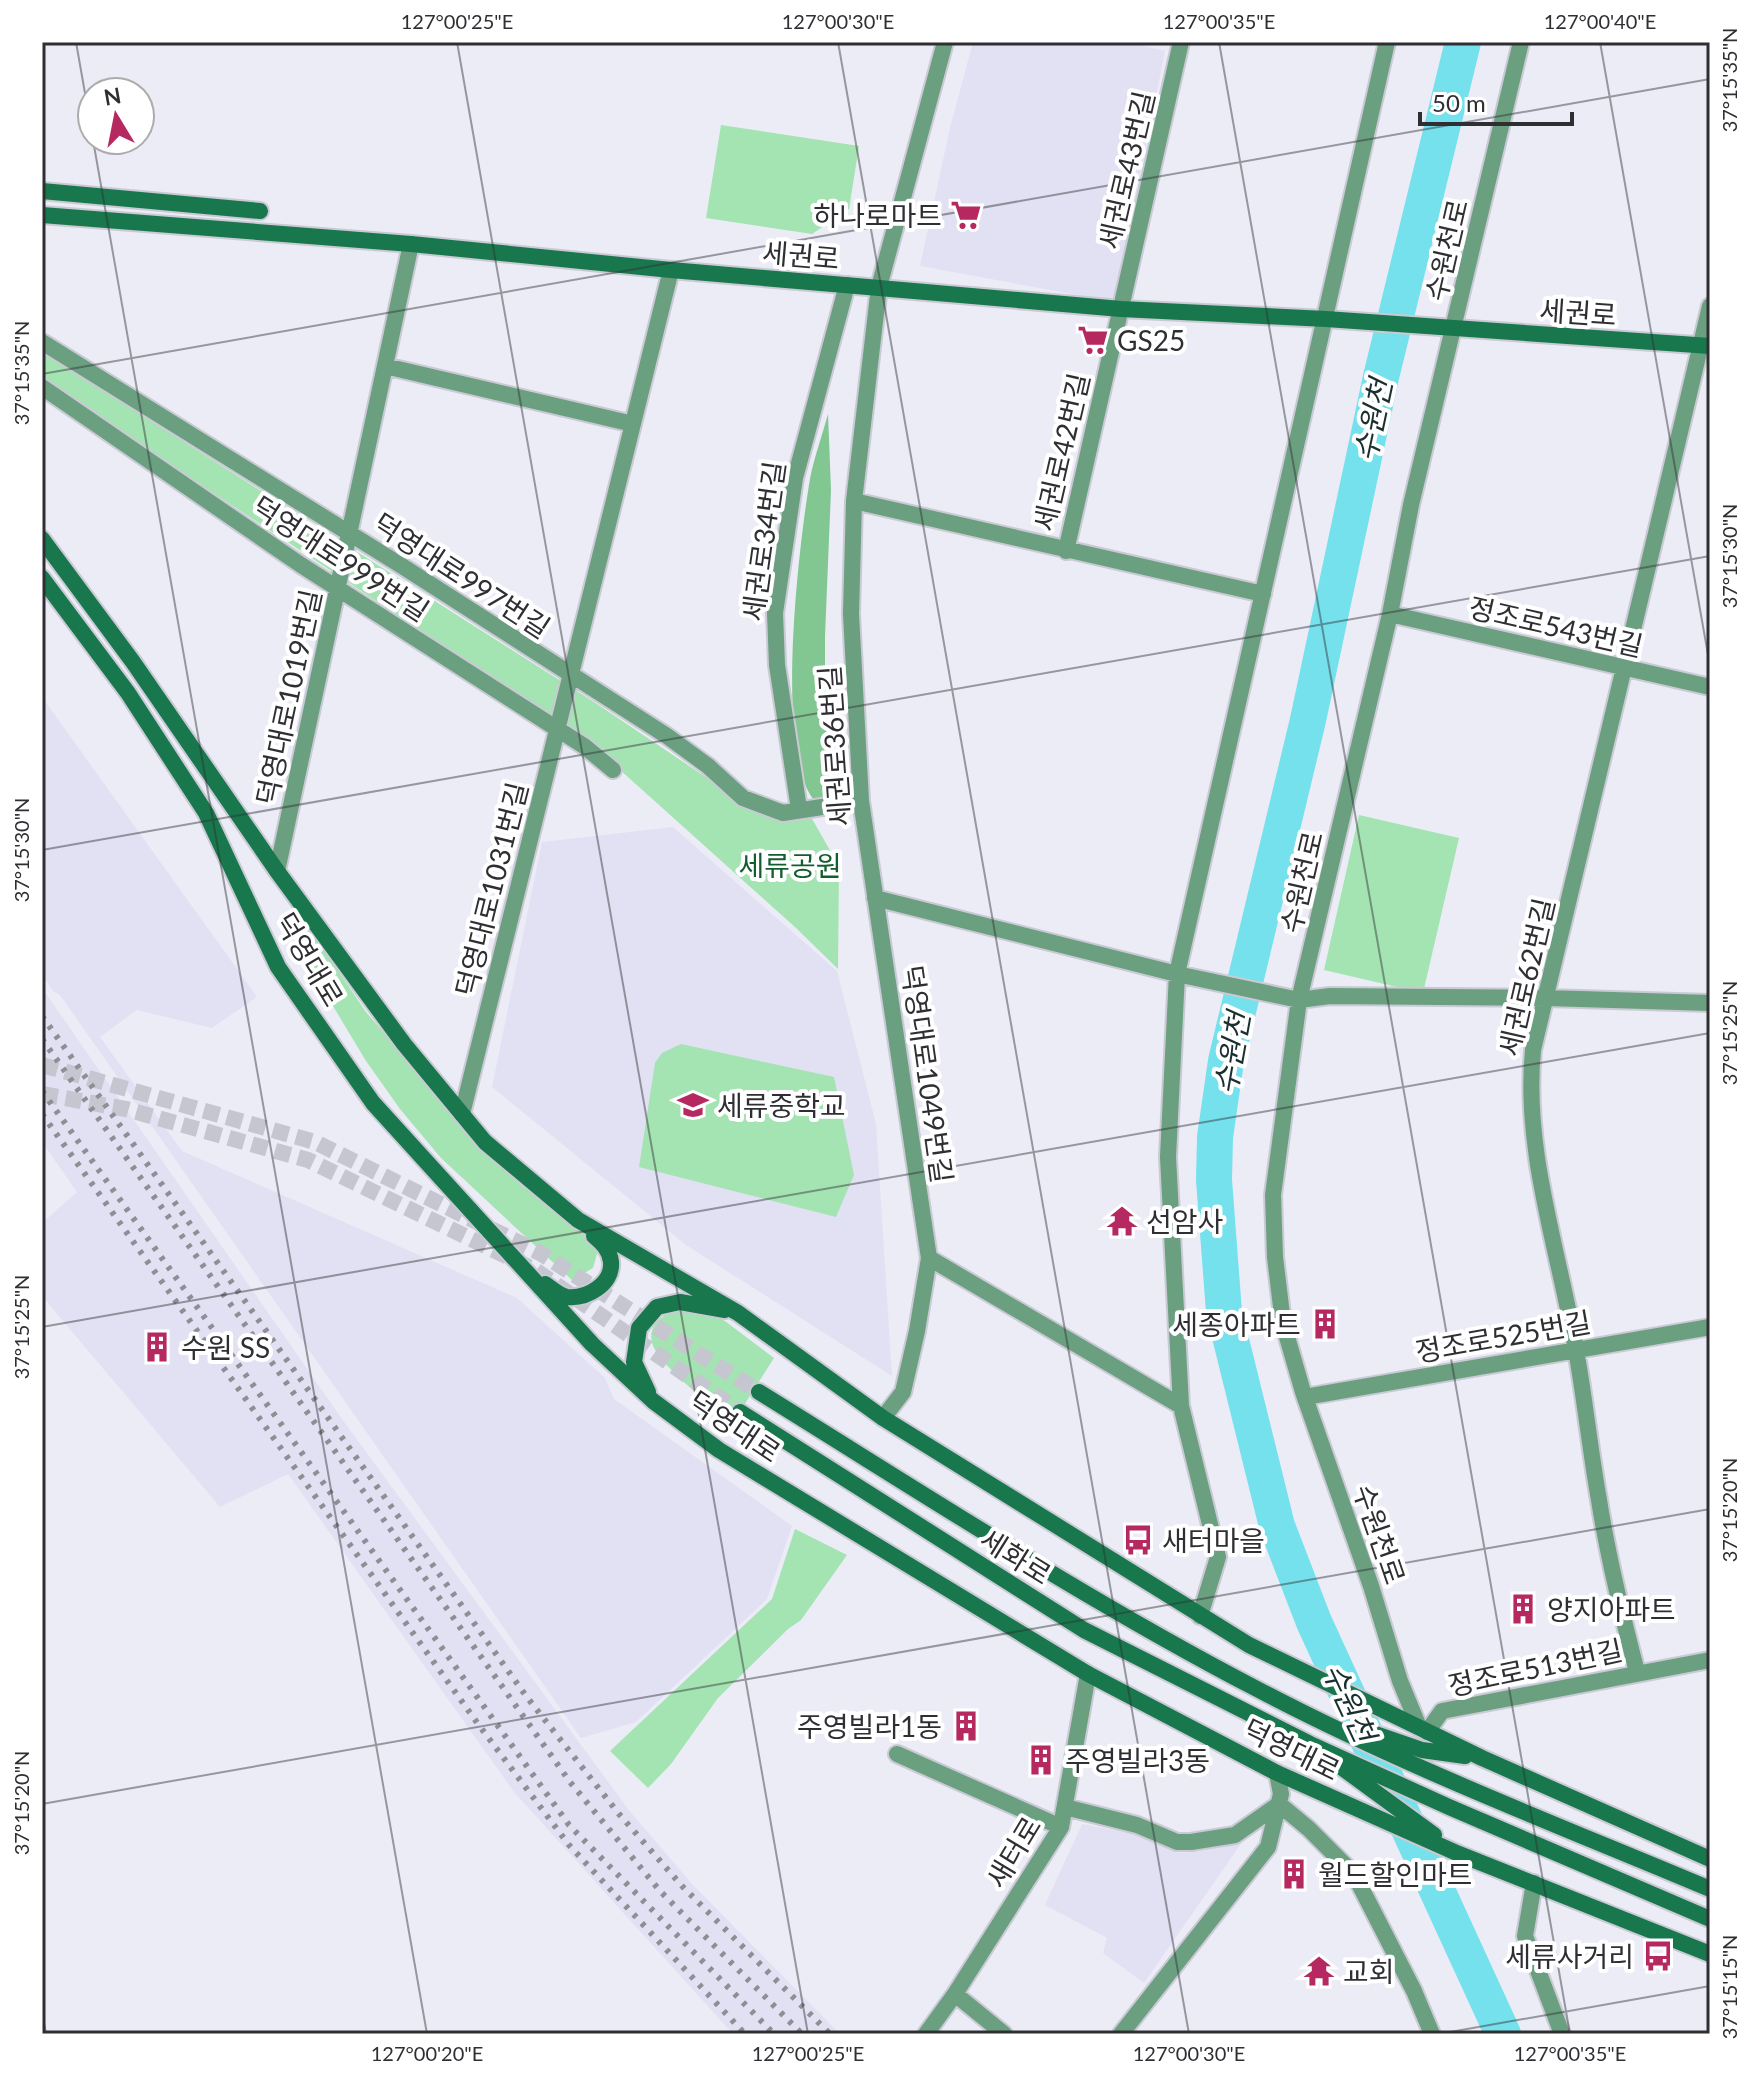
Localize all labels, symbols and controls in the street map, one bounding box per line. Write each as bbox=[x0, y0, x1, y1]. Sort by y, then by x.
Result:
text: 127°00'25"E bbox=[401, 9, 513, 33]
text: 127°00'30"E bbox=[782, 9, 894, 33]
text: 127°00'35"E bbox=[1163, 9, 1275, 33]
text: 127°00'40"E bbox=[1544, 9, 1656, 33]
text: 37°15'35"N bbox=[1717, 28, 1741, 132]
north arrow bbox=[76, 76, 156, 156]
scale bar bbox=[1420, 76, 1572, 126]
text: N bbox=[102, 81, 123, 111]
street label: 세권로43번길 bbox=[1091, 88, 1161, 252]
text: 50 m bbox=[1432, 88, 1486, 117]
street label: 수원천로 bbox=[1418, 196, 1474, 304]
place label: 하나로마트 bbox=[813, 198, 942, 232]
supermarket icon: 하나로마트 bbox=[949, 198, 983, 232]
street label: 세권로 bbox=[761, 235, 841, 275]
street label: 세권로 bbox=[1538, 292, 1618, 332]
text: 37°15'35"N bbox=[9, 321, 33, 425]
supermarket icon: GS25 bbox=[1076, 323, 1110, 357]
place label: GS25 bbox=[1117, 323, 1185, 357]
street label: 세권로42번길 bbox=[1026, 370, 1096, 534]
water label: 수원천 bbox=[1346, 372, 1399, 464]
street label: 세권로34번길 bbox=[735, 459, 791, 623]
street label: 덕영대로999번길 bbox=[246, 488, 436, 628]
text: 37°15'30"N bbox=[1717, 504, 1741, 608]
street label: 덕영대로997번길 bbox=[367, 505, 557, 645]
street label: 덕영대로1019번길 bbox=[249, 586, 327, 808]
street label: 정조로543번길 bbox=[1466, 589, 1646, 663]
street label: 세권로36번길 bbox=[811, 664, 857, 828]
street label: 덕영대로1031번길 bbox=[448, 778, 534, 1000]
text: 37°15'30"N bbox=[9, 798, 33, 902]
street label: 수원천로 bbox=[1273, 828, 1329, 936]
park label: 세류공원 bbox=[738, 848, 842, 882]
street label: 세권로62번길 bbox=[1491, 895, 1561, 1059]
street label: 덕영대로 bbox=[269, 906, 351, 1012]
street label: 덕영대로1049번길 bbox=[896, 963, 960, 1185]
text: 37°15'25"N bbox=[1717, 981, 1741, 1085]
water label: 수원천 bbox=[1206, 1006, 1257, 1097]
school or university icon: 세류중학교 bbox=[676, 1088, 710, 1122]
place label: 세류중학교 bbox=[717, 1088, 846, 1122]
temple icon: 선암사 bbox=[1105, 1204, 1139, 1238]
place label: 선암사 bbox=[1146, 1204, 1223, 1238]
text: 37°15'25"N bbox=[9, 1275, 33, 1379]
street label: 정조로525번길 bbox=[1413, 1304, 1593, 1368]
place label: 세종아파트 bbox=[1172, 1307, 1301, 1341]
building icon: 세종아파트 bbox=[1308, 1307, 1342, 1341]
building icon: 수원 SS bbox=[140, 1330, 174, 1364]
place label: 수원 SS bbox=[181, 1330, 270, 1364]
street label: 덕영대로 bbox=[683, 1383, 787, 1469]
text: 37°15'20"N bbox=[1717, 1458, 1741, 1562]
street label: 수원천로 bbox=[1347, 1480, 1413, 1588]
street label: 세화로 bbox=[974, 1521, 1058, 1591]
bus stop icon: 새터마을 bbox=[1121, 1523, 1155, 1557]
place label: 새터마을 bbox=[1162, 1523, 1265, 1557]
building icon: 양지아파트 bbox=[1506, 1592, 1540, 1626]
place label: 양지아파트 bbox=[1547, 1592, 1676, 1626]
street label: 정조로513번길 bbox=[1445, 1632, 1625, 1702]
water label: 수원천 bbox=[1316, 1657, 1385, 1750]
place label: 주영빌라1동 bbox=[797, 1709, 942, 1743]
building icon: 주영빌라1동 bbox=[949, 1709, 983, 1743]
street label: 덕영대로 bbox=[1238, 1711, 1346, 1787]
building icon: 주영빌라3동 bbox=[1024, 1743, 1058, 1777]
place label: 주영빌라3동 bbox=[1065, 1743, 1210, 1777]
text: 37°15'20"N bbox=[9, 1751, 33, 1855]
street label: 새터로 bbox=[979, 1810, 1047, 1894]
building icon: 월드할인마트 bbox=[1277, 1857, 1311, 1891]
place label: 월드할인마트 bbox=[1318, 1857, 1473, 1891]
text: 37°15'15"N bbox=[1717, 1935, 1741, 2039]
place label: 세류사거리 bbox=[1505, 1939, 1634, 1973]
bus stop icon: 세류사거리 bbox=[1641, 1939, 1675, 1973]
temple icon: 교회 bbox=[1302, 1954, 1336, 1988]
place label: 교회 bbox=[1343, 1954, 1395, 1988]
text: 127°00'20"E bbox=[371, 2041, 483, 2065]
text: 127°00'25"E bbox=[752, 2041, 864, 2065]
text: 127°00'30"E bbox=[1133, 2041, 1245, 2065]
text: 127°00'35"E bbox=[1514, 2041, 1626, 2065]

